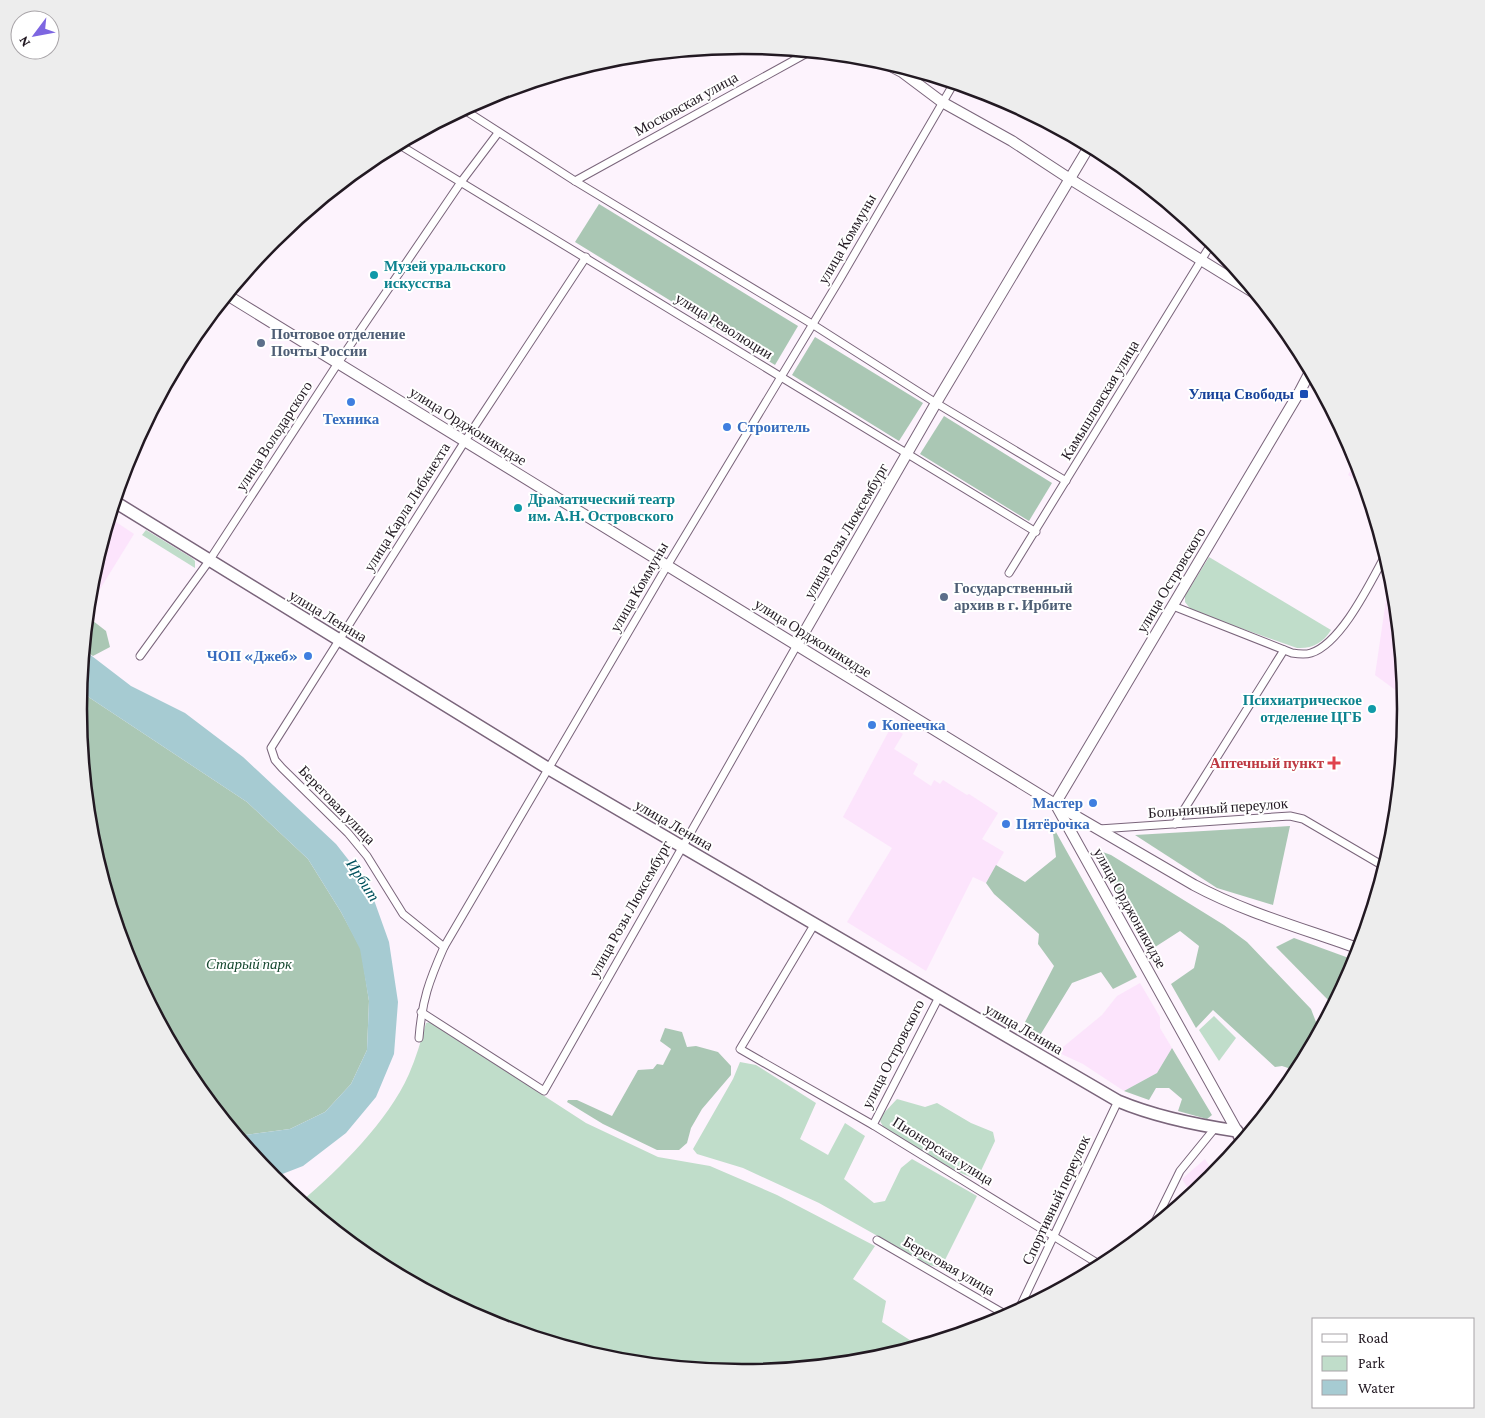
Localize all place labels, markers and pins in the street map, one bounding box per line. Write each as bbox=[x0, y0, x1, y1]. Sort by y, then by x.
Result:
place label: Музей уральского искусства bbox=[384, 258, 506, 291]
marker: Музей уральского искусства bbox=[368, 269, 380, 281]
place label: Почтовое отделение Почты России bbox=[271, 326, 406, 359]
marker: Почтовое отделение Почты России bbox=[255, 337, 267, 349]
place label: Улица Свободы bbox=[1189, 386, 1294, 402]
marker: Улица Свободы bbox=[1298, 388, 1310, 400]
marker: Техника bbox=[345, 396, 357, 408]
place label: Техника bbox=[323, 411, 380, 427]
place label: Строитель bbox=[737, 419, 810, 435]
marker: Строитель bbox=[721, 421, 733, 433]
place label: Драматический театр им. А.Н. Островского bbox=[528, 491, 675, 524]
marker: Драматический театр им. А.Н. Островского bbox=[512, 502, 524, 514]
place label: Государственный архив в г. Ирбите bbox=[954, 580, 1073, 613]
marker: Государственный архив в г. Ирбите bbox=[938, 591, 950, 603]
place label: ЧОП «Джеб» bbox=[207, 648, 298, 664]
marker: ЧОП «Джеб» bbox=[302, 650, 314, 662]
place label: Психиатрическое отделение ЦГБ bbox=[1243, 692, 1362, 725]
marker: Психиатрическое отделение ЦГБ bbox=[1366, 703, 1378, 715]
place label: Копеечка bbox=[882, 717, 946, 733]
marker: Копеечка bbox=[866, 719, 878, 731]
place label: Аптечный пункт bbox=[1210, 755, 1325, 771]
marker: Аптечный пункт bbox=[1328, 757, 1340, 769]
place label: Мастер bbox=[1032, 795, 1083, 811]
marker: Мастер bbox=[1087, 797, 1099, 809]
place label: Пятёрочка bbox=[1016, 816, 1090, 832]
marker: Пятёрочка bbox=[1000, 818, 1012, 830]

